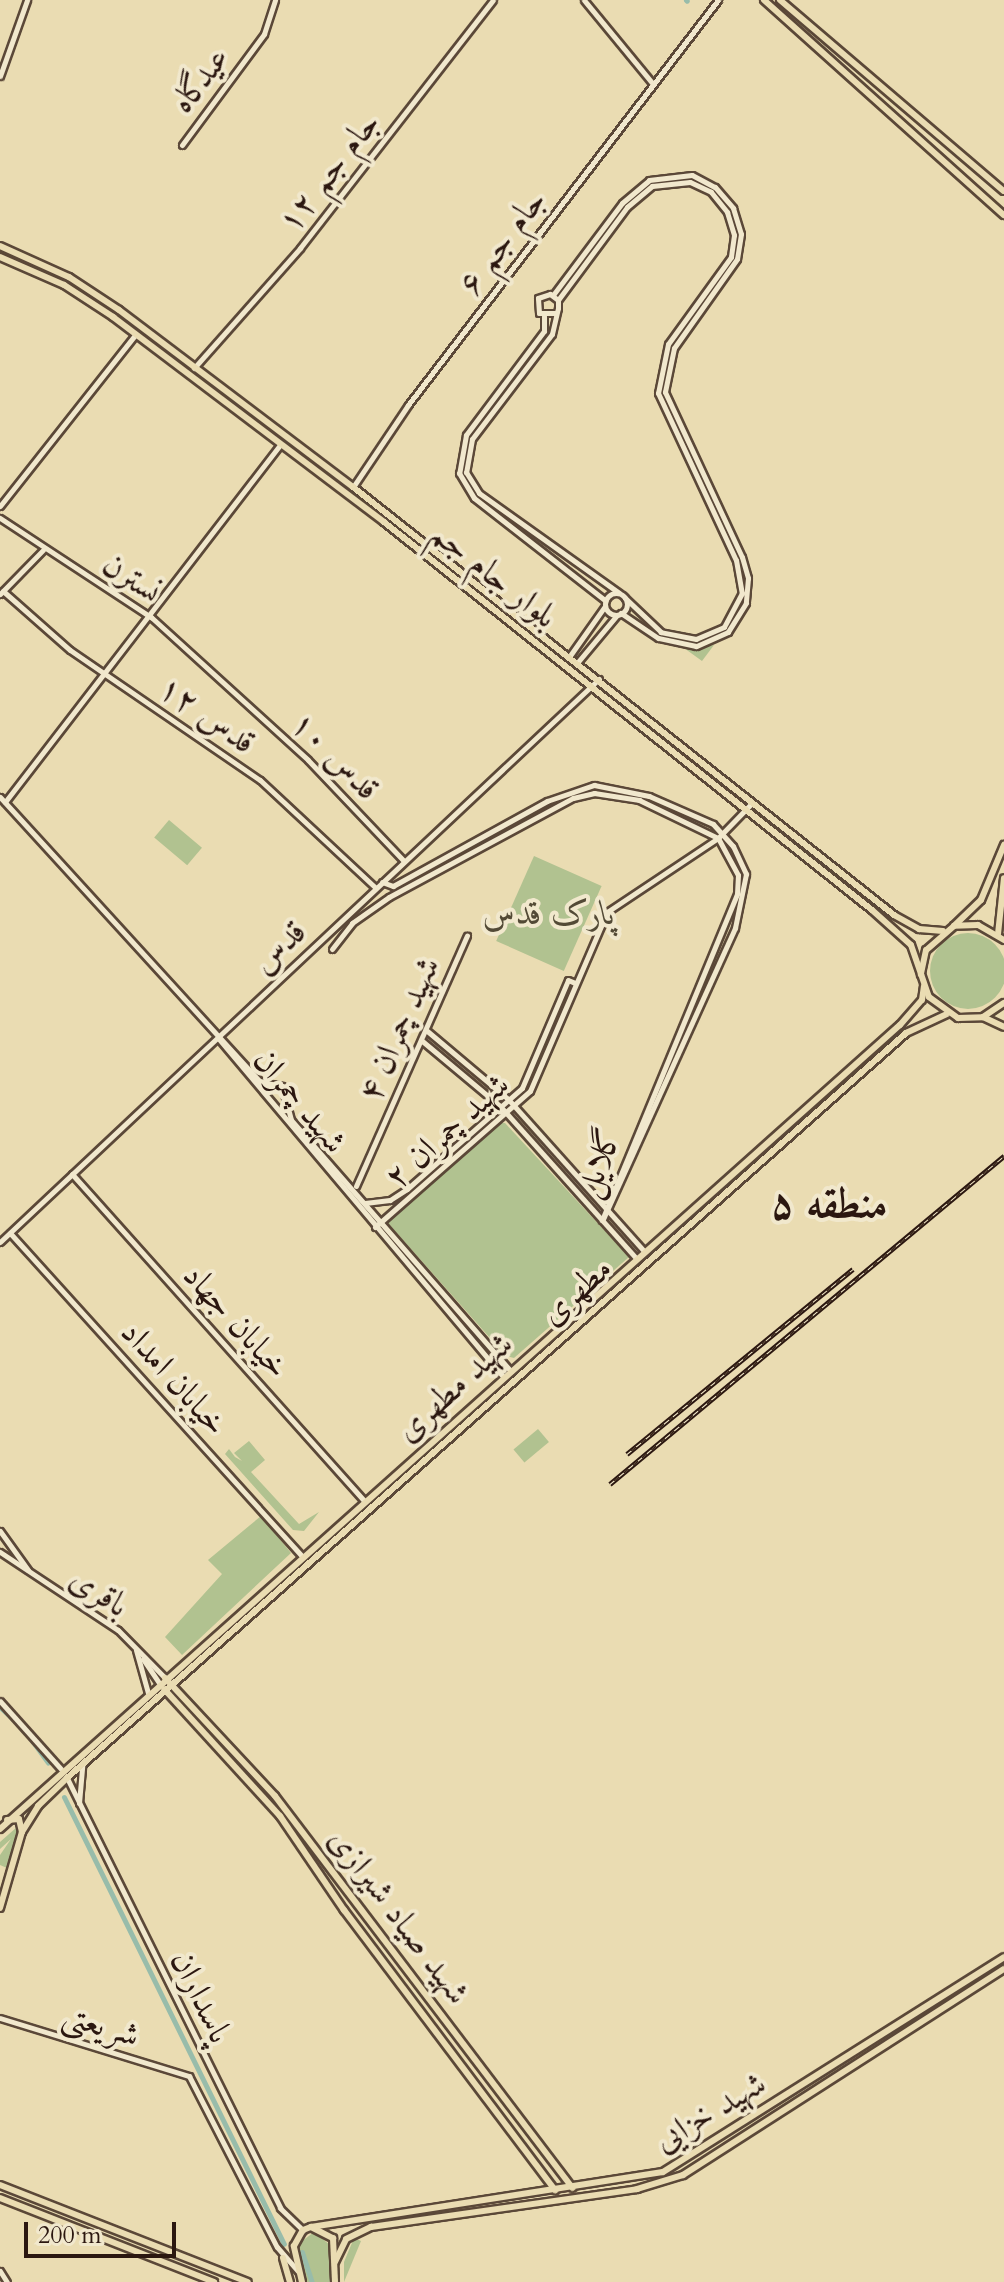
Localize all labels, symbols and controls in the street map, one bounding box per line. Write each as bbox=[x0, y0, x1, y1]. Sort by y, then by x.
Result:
street label: عیدگاه bbox=[162, 39, 238, 121]
street label: جام جم ۱۲ bbox=[269, 104, 389, 240]
street label: جام جم ۶ bbox=[449, 181, 555, 303]
street label: بلوار جام جم bbox=[423, 513, 565, 637]
street label: نسترن bbox=[95, 544, 169, 612]
street label: قدس ۱۲ bbox=[151, 667, 263, 763]
street label: قدس ۱۰ bbox=[282, 703, 388, 809]
park label: پارک قدس bbox=[482, 894, 616, 934]
street label: قدس bbox=[243, 912, 315, 982]
street label: شهید چمران ۴ bbox=[349, 951, 449, 1107]
street label: شهید چمران bbox=[244, 1040, 356, 1162]
street label: شهید چمران ۲ bbox=[376, 1065, 518, 1197]
street label: گلایل bbox=[567, 1123, 631, 1203]
district label: منطقه ۵ bbox=[770, 1179, 888, 1229]
street label: مطهری bbox=[532, 1248, 620, 1334]
street label: خیابان جهاد bbox=[174, 1255, 298, 1387]
street label: خیابان امداد bbox=[112, 1312, 236, 1444]
street label: شهید مطهری bbox=[387, 1324, 521, 1450]
street label: باقری bbox=[62, 1558, 136, 1626]
street label: شهید صیاد شیرازی bbox=[320, 1820, 478, 2012]
street label: پاسداران bbox=[161, 1944, 241, 2050]
street label: شریعتی bbox=[58, 1994, 144, 2056]
street label: شهید خزایی bbox=[647, 2063, 773, 2161]
scale bar bbox=[28, 2206, 180, 2256]
text: 200 m bbox=[38, 2219, 102, 2252]

